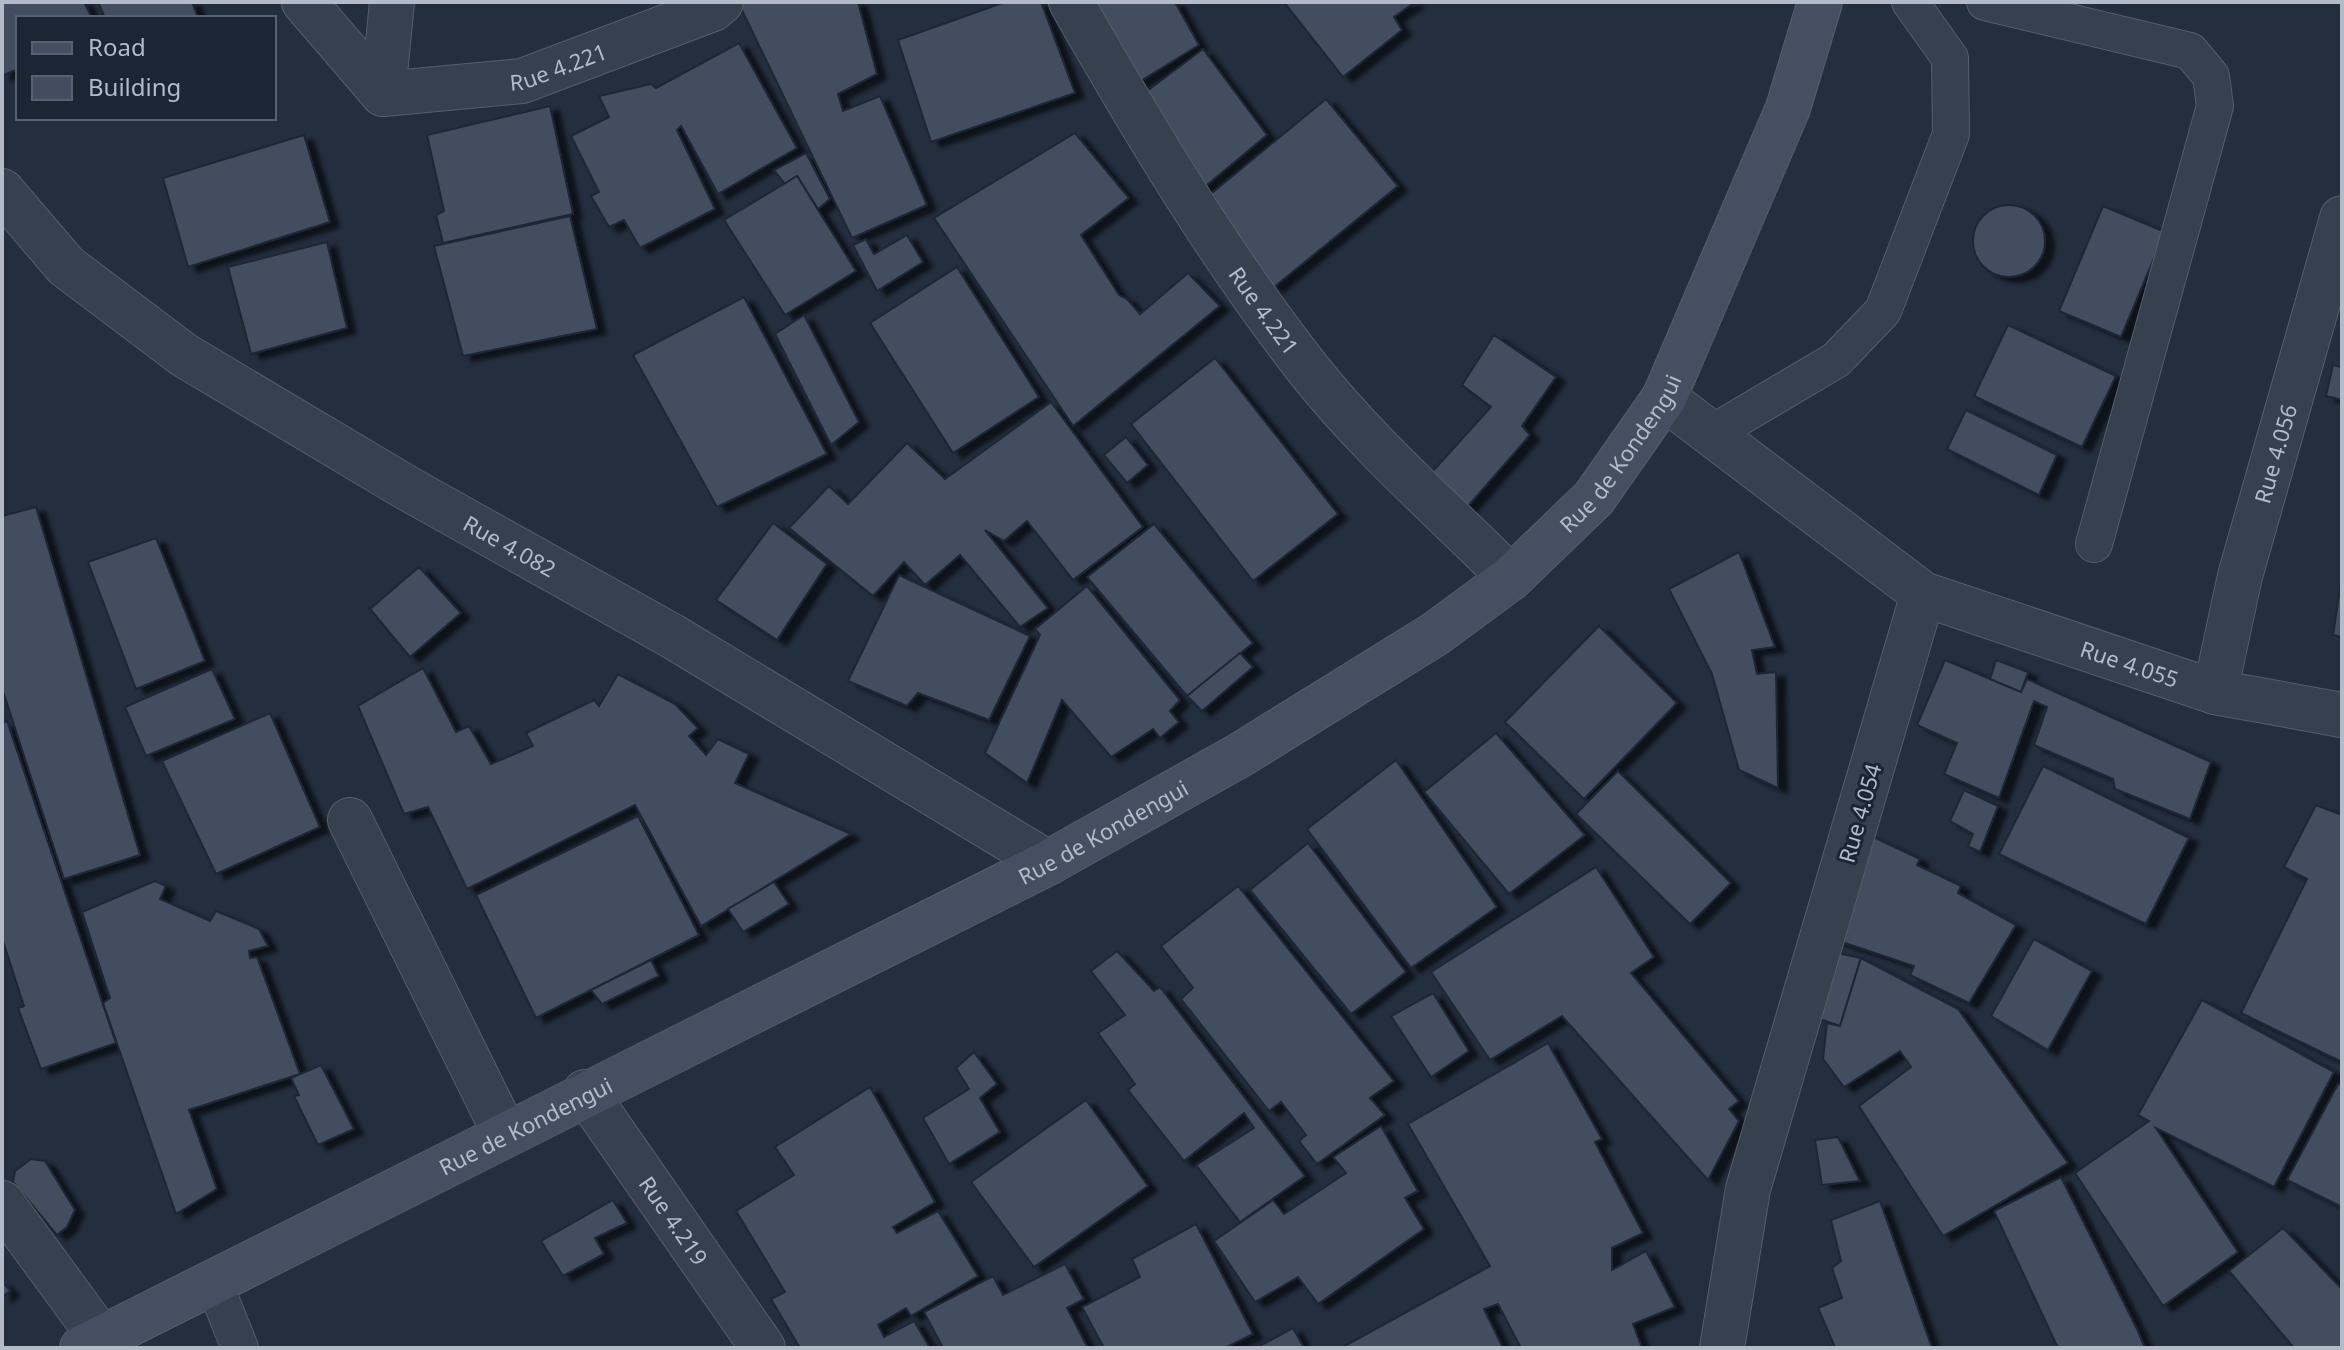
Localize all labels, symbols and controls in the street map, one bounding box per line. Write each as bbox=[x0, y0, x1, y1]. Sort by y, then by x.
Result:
legend bbox=[16, 16, 276, 120]
text: Road bbox=[88, 30, 146, 63]
street label: Rue 4.221 bbox=[508, 35, 611, 97]
text: Building bbox=[88, 70, 181, 103]
street label: Rue 4.221 bbox=[1222, 260, 1306, 360]
street label: Rue de Kondengui bbox=[1552, 369, 1687, 539]
street label: Rue 4.056 bbox=[2247, 401, 2303, 507]
street label: Rue 4.082 bbox=[458, 508, 562, 583]
street label: Rue 4.055 bbox=[2077, 633, 2183, 694]
street label: Rue 4.054 bbox=[1831, 760, 1888, 866]
street label: Rue de Kondengui bbox=[1013, 772, 1193, 891]
street label: Rue de Kondengui bbox=[434, 1069, 617, 1181]
street label: Rue 4.219 bbox=[633, 1170, 715, 1270]

